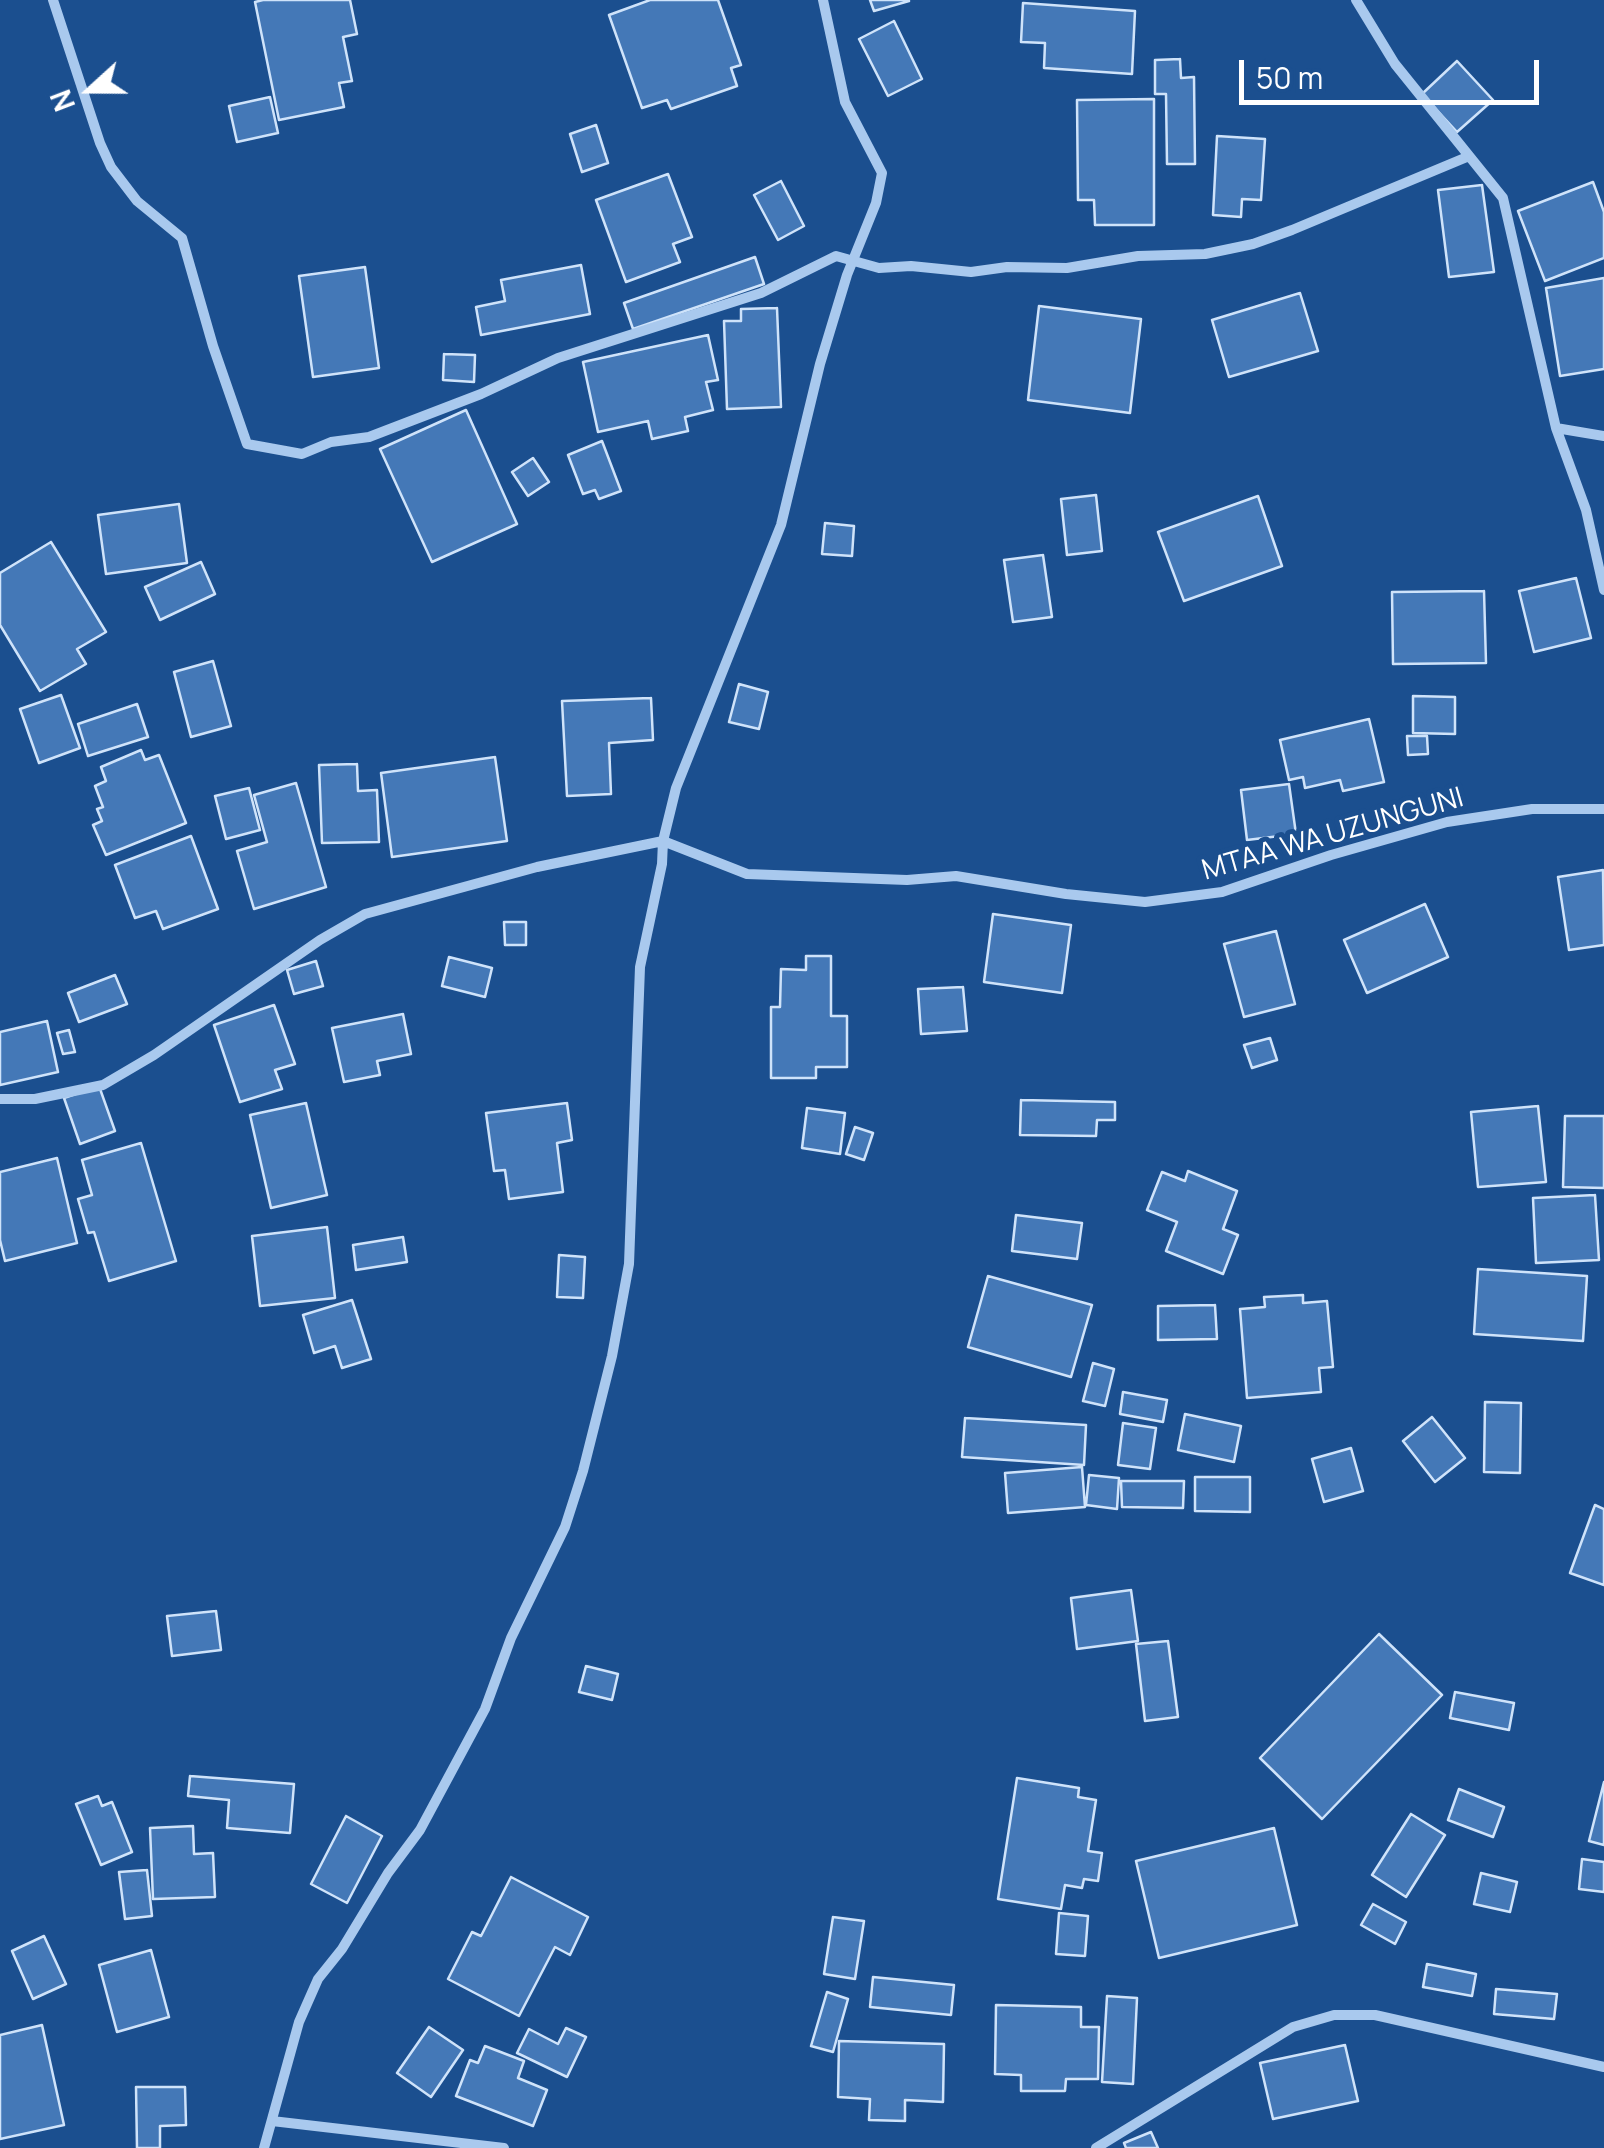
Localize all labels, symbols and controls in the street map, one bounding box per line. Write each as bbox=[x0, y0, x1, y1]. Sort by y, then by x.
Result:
north arrow bbox=[40, 40, 140, 140]
scale bar bbox=[1244, 40, 1544, 102]
text: 50 m bbox=[1256, 57, 1323, 98]
text: N bbox=[41, 85, 83, 117]
street label: MTAA WA UZUNGUNI bbox=[1199, 782, 1467, 888]

